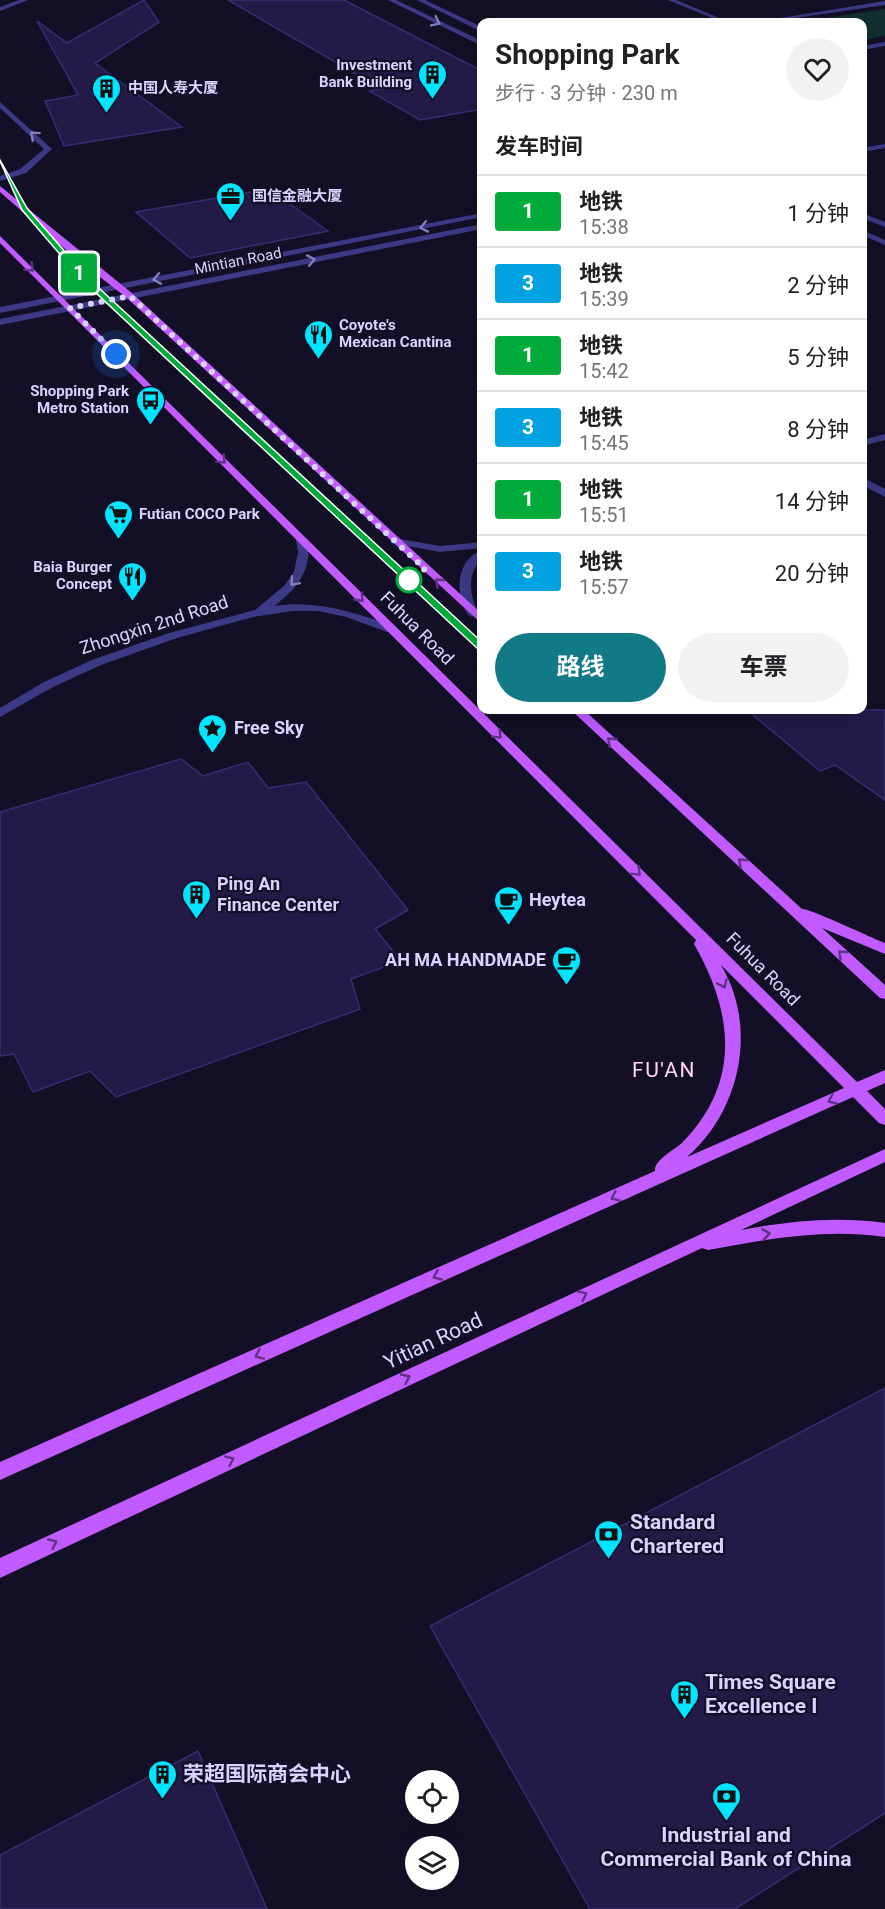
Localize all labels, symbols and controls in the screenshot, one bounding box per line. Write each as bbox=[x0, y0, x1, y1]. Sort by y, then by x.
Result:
one-way arrow bbox=[430, 15, 441, 27]
text: Shopping Park bbox=[495, 38, 679, 71]
button: heart bbox=[786, 38, 849, 101]
place label: Investment Bank Building bbox=[319, 56, 412, 91]
building icon: Investment Bank Building bbox=[417, 58, 449, 100]
building icon: 中国人寿大厦 bbox=[91, 72, 123, 114]
place label: 中国人寿大厦 bbox=[128, 79, 218, 97]
text: 步行 · 3 分钟 · 230 m bbox=[495, 81, 678, 105]
one-way arrow bbox=[30, 131, 41, 142]
text: 发车时间 bbox=[495, 134, 583, 159]
office icon: 国信金融大厦 bbox=[215, 180, 247, 222]
place label: 国信金融大厦 bbox=[252, 187, 342, 205]
text: 地铁 bbox=[579, 189, 623, 214]
text: 1 bbox=[522, 199, 534, 223]
text: 1 分钟 bbox=[787, 201, 849, 226]
text: 15:38 bbox=[579, 215, 629, 239]
one-way arrow bbox=[419, 220, 429, 233]
street label: Mintian Road bbox=[193, 244, 283, 278]
line badge: 1 bbox=[60, 254, 98, 292]
one-way arrow bbox=[306, 254, 316, 267]
one-way arrow bbox=[22, 261, 33, 272]
text: 1 bbox=[73, 261, 85, 285]
text: 地铁 bbox=[579, 261, 623, 286]
text: 3 bbox=[522, 271, 534, 295]
one-way arrow bbox=[152, 272, 162, 285]
text: 2 分钟 bbox=[787, 273, 849, 298]
text: 15:39 bbox=[579, 287, 629, 311]
place label: Coyote's Mexican Cantina bbox=[339, 316, 452, 351]
restaurant icon: Coyote's Mexican Cantina bbox=[302, 318, 334, 360]
text: 地铁 bbox=[579, 333, 623, 358]
your location bbox=[101, 339, 131, 369]
text: 1 bbox=[522, 343, 534, 367]
text: 5 分钟 bbox=[787, 345, 849, 370]
text: 15:42 bbox=[579, 359, 629, 383]
place label: Shopping Park Metro Station bbox=[30, 382, 130, 417]
bus stop icon: Shopping Park Metro Station bbox=[134, 384, 166, 426]
text: 地铁 bbox=[579, 405, 623, 430]
text: 3 bbox=[522, 415, 534, 439]
text: 8 分钟 bbox=[787, 417, 849, 442]
text: 15:45 bbox=[579, 431, 629, 455]
one-way arrow bbox=[216, 453, 226, 464]
text: 地铁 bbox=[579, 477, 623, 502]
text: 1 bbox=[522, 487, 534, 511]
text: 14 分钟 bbox=[775, 489, 849, 514]
supermarket icon: Futian COCO Park bbox=[102, 498, 134, 540]
text: 15:51 bbox=[579, 503, 629, 527]
place label: Futian COCO Park bbox=[139, 505, 261, 523]
text: 地铁 bbox=[579, 549, 623, 574]
place label: Baia Burger Concept bbox=[33, 558, 112, 593]
text: 3 bbox=[522, 559, 534, 583]
restaurant icon: Baia Burger Concept bbox=[117, 560, 149, 602]
text: 20 分钟 bbox=[775, 561, 849, 586]
unlabelled marker bbox=[396, 567, 422, 593]
one-way arrow bbox=[290, 575, 301, 586]
text: 15:57 bbox=[579, 575, 629, 599]
one-way arrow bbox=[435, 578, 445, 589]
street label: Fuhua Road bbox=[376, 587, 458, 669]
one-way arrow bbox=[353, 590, 364, 601]
street label: Zhongxin 2nd Road bbox=[77, 591, 231, 658]
button: 路线 bbox=[495, 633, 666, 702]
button: 车票 bbox=[678, 633, 849, 702]
place icon: Free Sky bbox=[197, 712, 229, 754]
place label: Free Sky bbox=[234, 717, 305, 738]
one-way arrow bbox=[491, 728, 502, 739]
one-way arrow bbox=[608, 737, 618, 748]
one-way arrow bbox=[738, 858, 749, 869]
one-way arrow bbox=[630, 865, 641, 876]
place label: Ping An Finance Center bbox=[217, 873, 339, 915]
building icon: Ping An Finance Center bbox=[180, 878, 212, 920]
cafe icon: Heytea bbox=[492, 884, 524, 926]
place label: Heytea bbox=[529, 889, 586, 910]
street label: Fuhua Road bbox=[722, 928, 804, 1010]
cafe icon: AH MA HANDMADE bbox=[551, 944, 583, 986]
place label: AH MA HANDMADE bbox=[385, 949, 546, 970]
one-way arrow bbox=[838, 950, 849, 961]
one-way arrow bbox=[716, 978, 728, 989]
district label: FU'AN bbox=[632, 1058, 696, 1082]
one-way arrow bbox=[827, 1093, 838, 1105]
one-way arrow bbox=[610, 1189, 621, 1201]
one-way arrow bbox=[761, 1228, 771, 1240]
one-way arrow bbox=[432, 1269, 443, 1281]
one-way arrow bbox=[577, 1291, 588, 1303]
street label: Yitian Road bbox=[380, 1308, 486, 1374]
one-way arrow bbox=[254, 1348, 265, 1360]
one-way arrow bbox=[400, 1373, 411, 1385]
one-way arrow bbox=[223, 1456, 234, 1468]
place label: Standard Chartered bbox=[630, 1510, 724, 1558]
bank icon: Standard Chartered bbox=[593, 1518, 625, 1560]
one-way arrow bbox=[46, 1539, 57, 1551]
place label: Times Square Excellence I bbox=[705, 1670, 836, 1718]
building icon: Times Square Excellence I bbox=[668, 1678, 700, 1720]
building icon: 荣超国际商会中心 bbox=[146, 1758, 178, 1800]
place label: 荣超国际商会中心 bbox=[183, 1762, 351, 1786]
map controls bbox=[405, 1770, 459, 1890]
button: locate bbox=[405, 1770, 459, 1824]
bank icon: Industrial and Commercial Bank of China bbox=[710, 1780, 742, 1822]
place label: Industrial and Commercial Bank of China bbox=[601, 1823, 851, 1871]
button: layers bbox=[405, 1836, 459, 1890]

